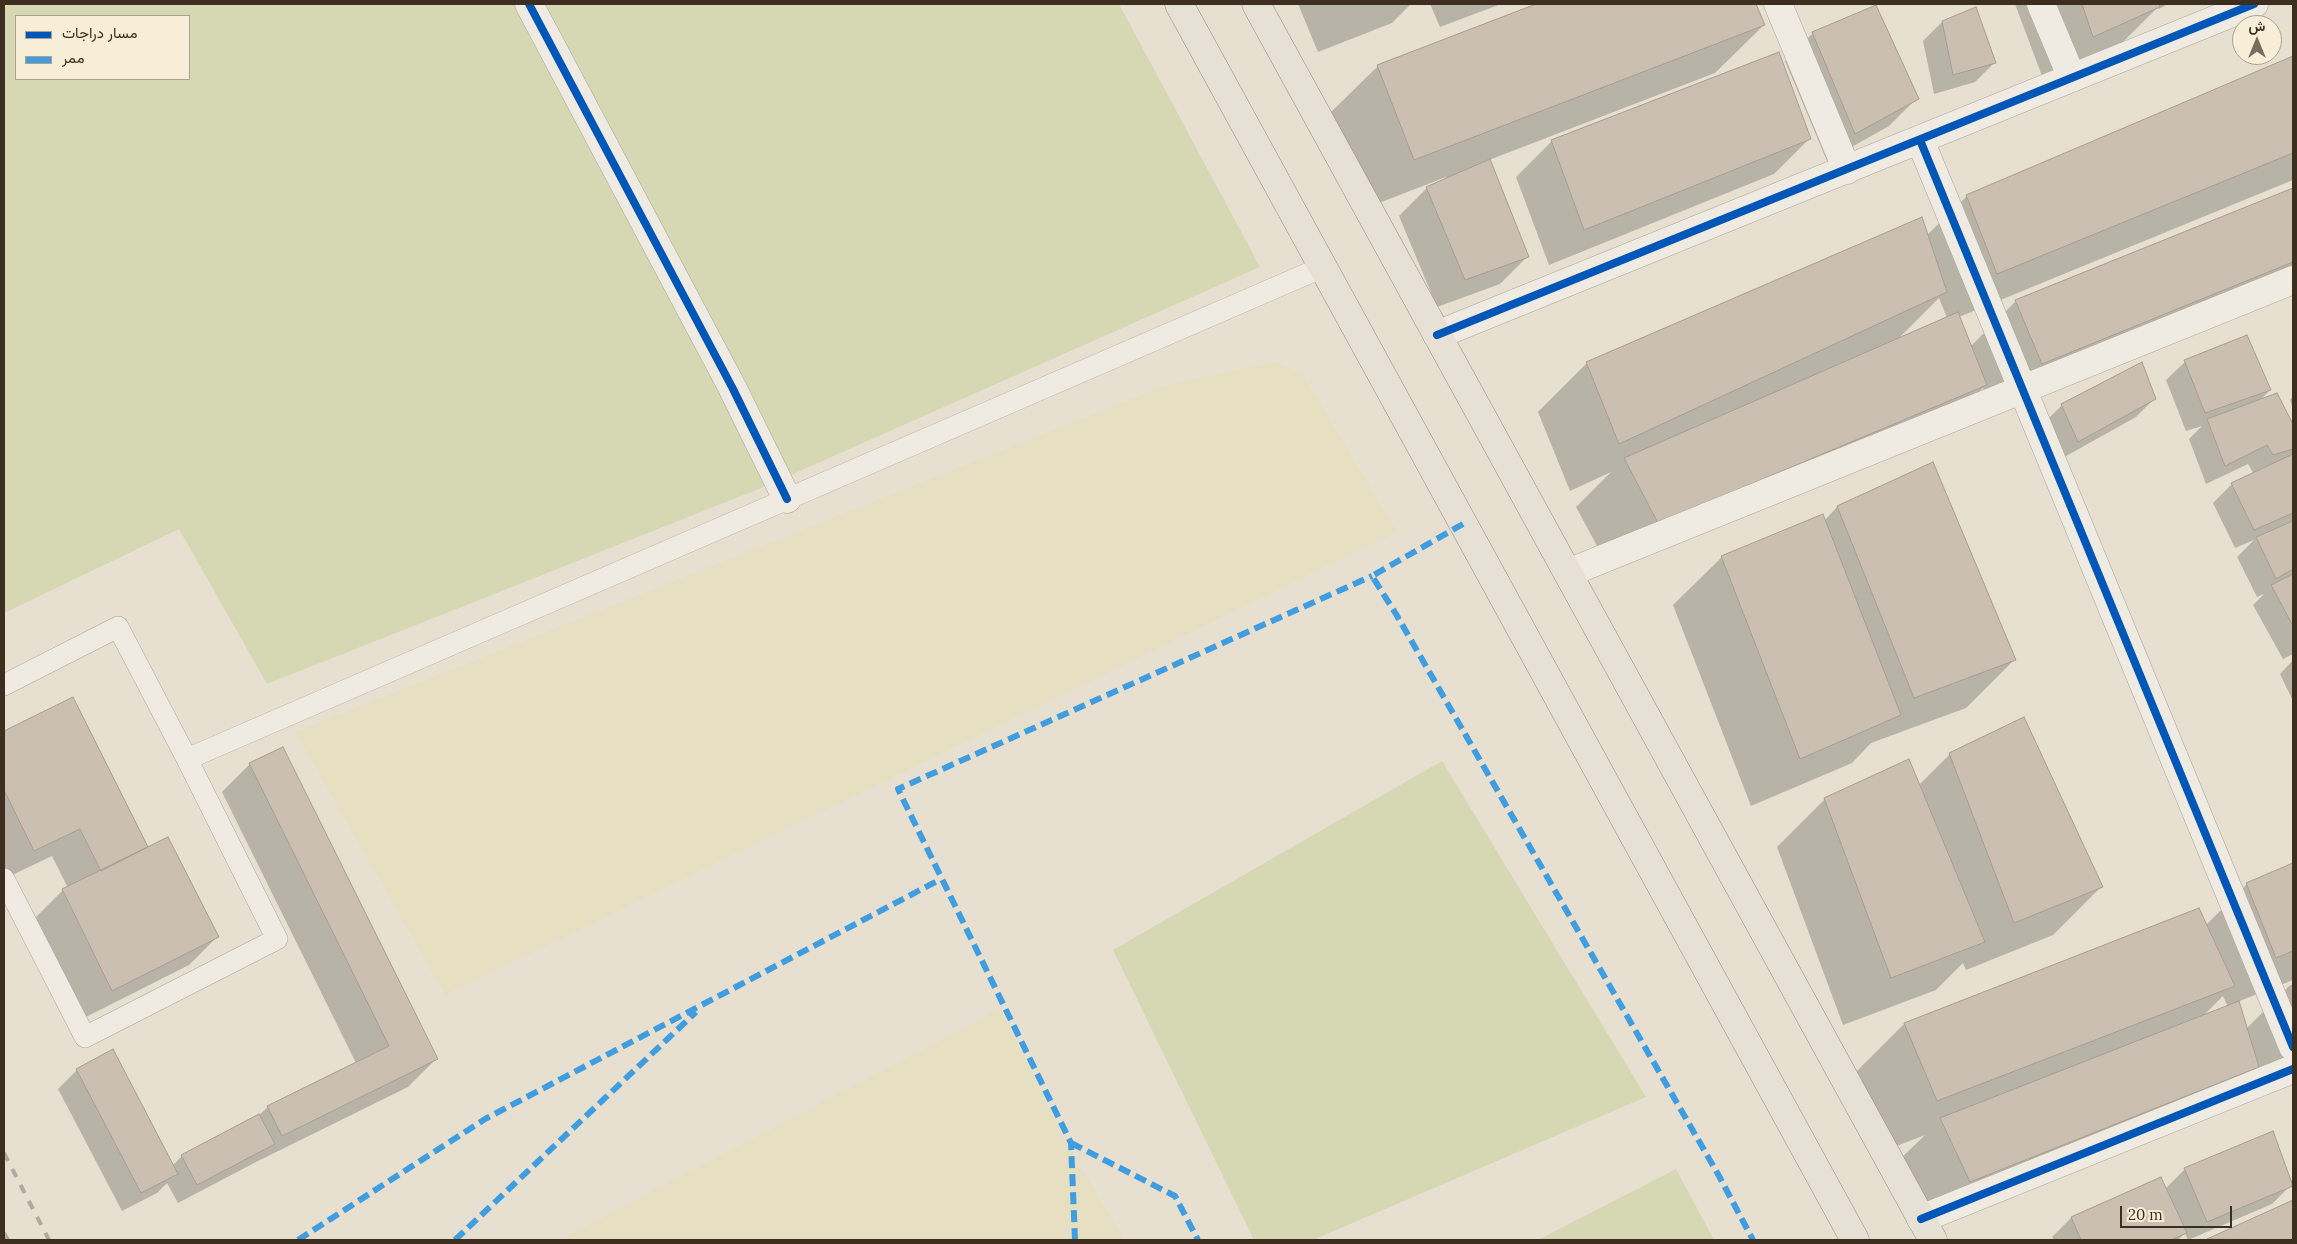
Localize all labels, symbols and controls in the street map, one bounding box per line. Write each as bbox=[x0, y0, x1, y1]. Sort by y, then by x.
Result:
legend bbox=[15, 15, 190, 80]
north arrow bbox=[2232, 15, 2282, 65]
text: ش bbox=[2249, 17, 2265, 35]
text: مسار دراجات bbox=[62, 23, 138, 42]
text: ممر bbox=[62, 48, 84, 67]
scale bar bbox=[2122, 1196, 2234, 1228]
text: 20 m bbox=[2128, 1205, 2163, 1224]

